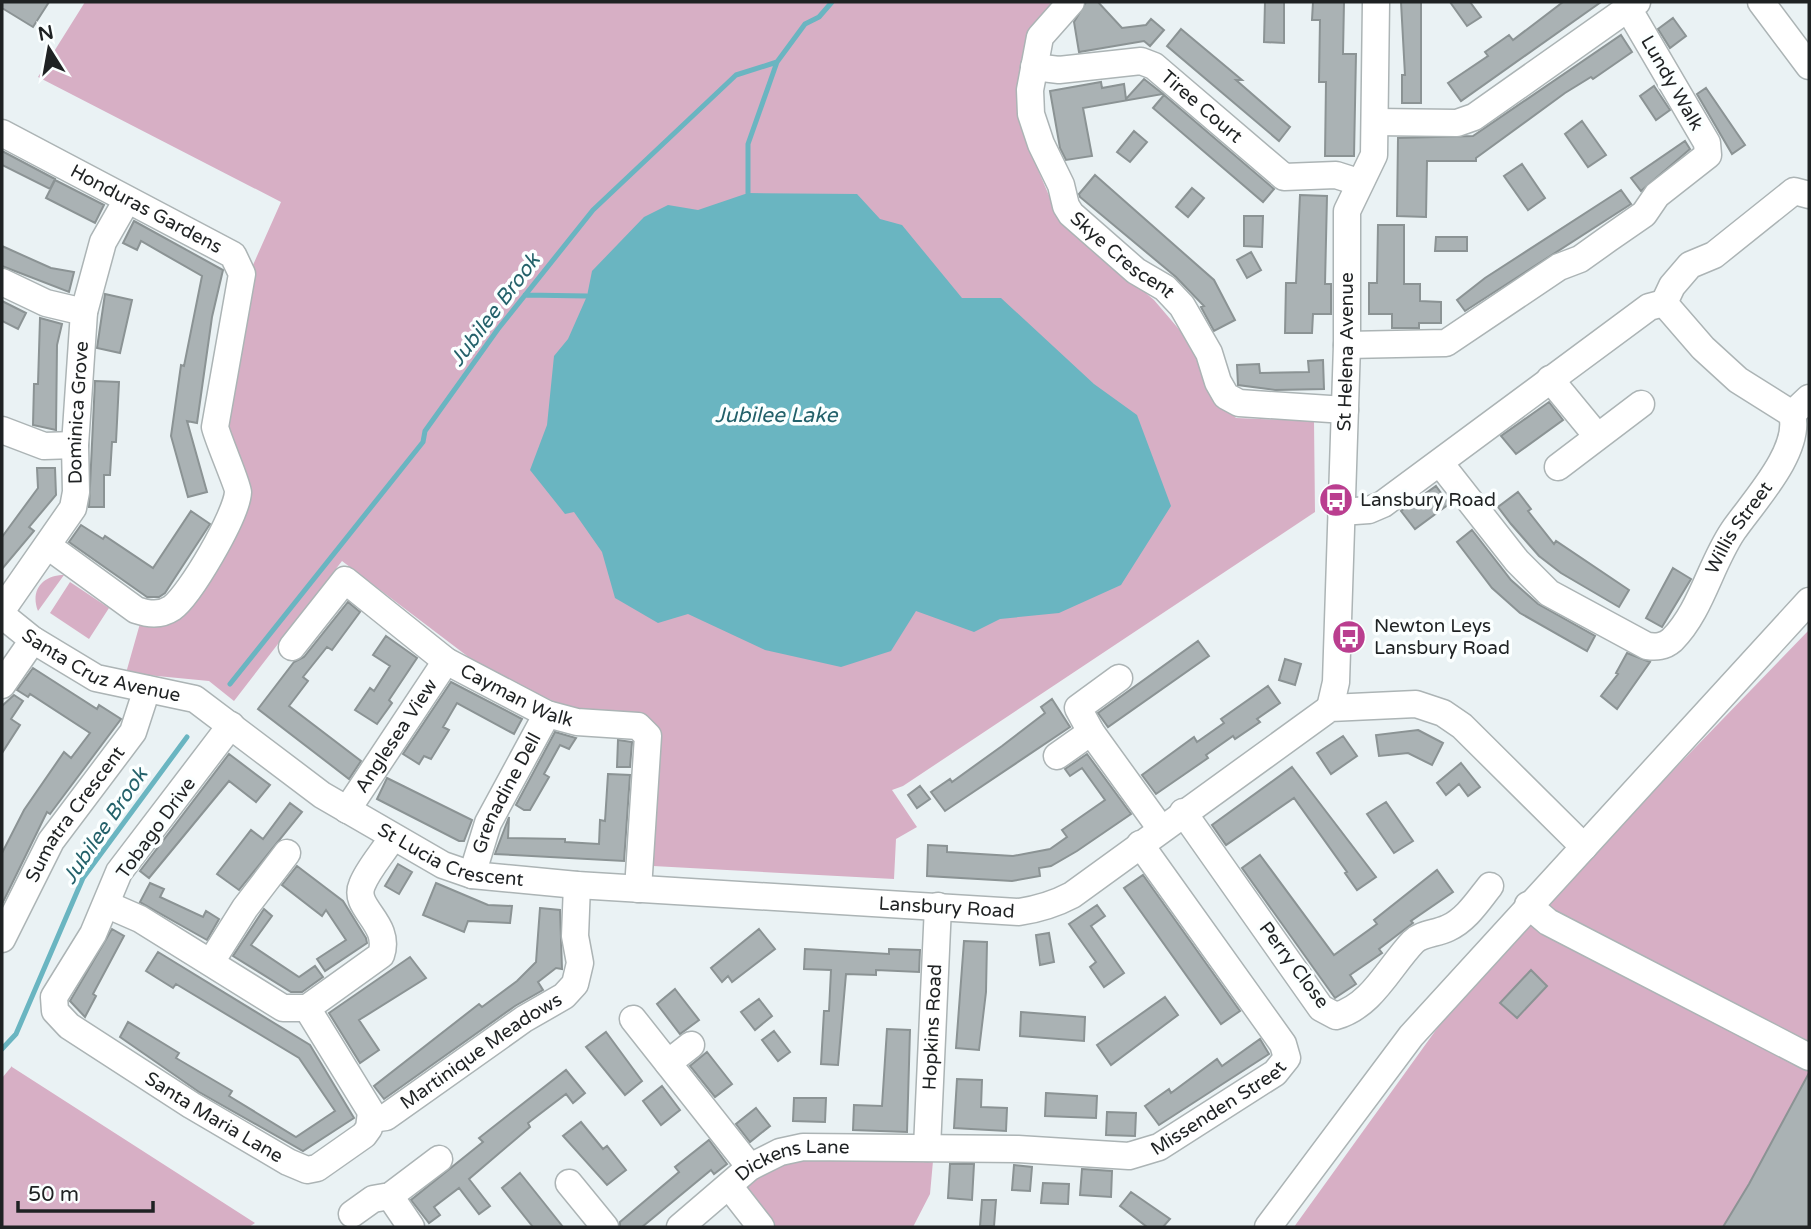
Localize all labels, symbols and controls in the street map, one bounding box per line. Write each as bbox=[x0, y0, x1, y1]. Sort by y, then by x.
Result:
north arrow bbox=[14, 14, 84, 84]
text: N bbox=[36, 21, 56, 46]
street label: Lundy Walk bbox=[1636, 32, 1708, 134]
street label: Tiree Court bbox=[1156, 66, 1247, 147]
street label: Honduras Gardens bbox=[67, 160, 226, 258]
street label: Skye Crescent bbox=[1066, 207, 1180, 302]
water label: Jubilee Brook bbox=[445, 247, 546, 371]
street label: St Helena Avenue bbox=[1333, 272, 1358, 432]
street label: Dominica Grove bbox=[64, 340, 93, 484]
water label: Jubilee Lake bbox=[715, 403, 838, 428]
street label: Willis Street bbox=[1701, 477, 1777, 578]
bus stop icon: Lansbury Road bbox=[1317, 481, 1355, 519]
place label: Lansbury Road bbox=[1360, 489, 1496, 511]
place label: Newton Leys Lansbury Road bbox=[1374, 615, 1510, 659]
bus stop icon: Newton Leys Lansbury Road bbox=[1330, 618, 1368, 656]
street label: Santa Cruz Avenue bbox=[17, 624, 183, 707]
street label: Cayman Walk bbox=[457, 659, 575, 731]
street label: Anglesea View bbox=[351, 675, 442, 797]
street label: Grenadine Dell bbox=[468, 729, 546, 857]
street label: Sumatra Crescent bbox=[21, 742, 129, 886]
water label: Jubilee Brook bbox=[57, 762, 154, 889]
street label: Tobago Drive bbox=[112, 773, 200, 883]
street label: St Lucia Crescent bbox=[374, 819, 525, 891]
street label: Lansbury Road bbox=[878, 892, 1015, 923]
street label: Perry Close bbox=[1254, 918, 1334, 1012]
street label: Hopkins Road bbox=[919, 964, 946, 1091]
street label: Martinique Meadows bbox=[396, 988, 566, 1114]
street label: Missenden Street bbox=[1147, 1057, 1291, 1160]
street label: Santa Maria Lane bbox=[141, 1067, 287, 1167]
street label: Dickens Lane bbox=[731, 1136, 850, 1186]
scale bar bbox=[18, 1170, 152, 1214]
text: 50 m bbox=[28, 1182, 79, 1207]

